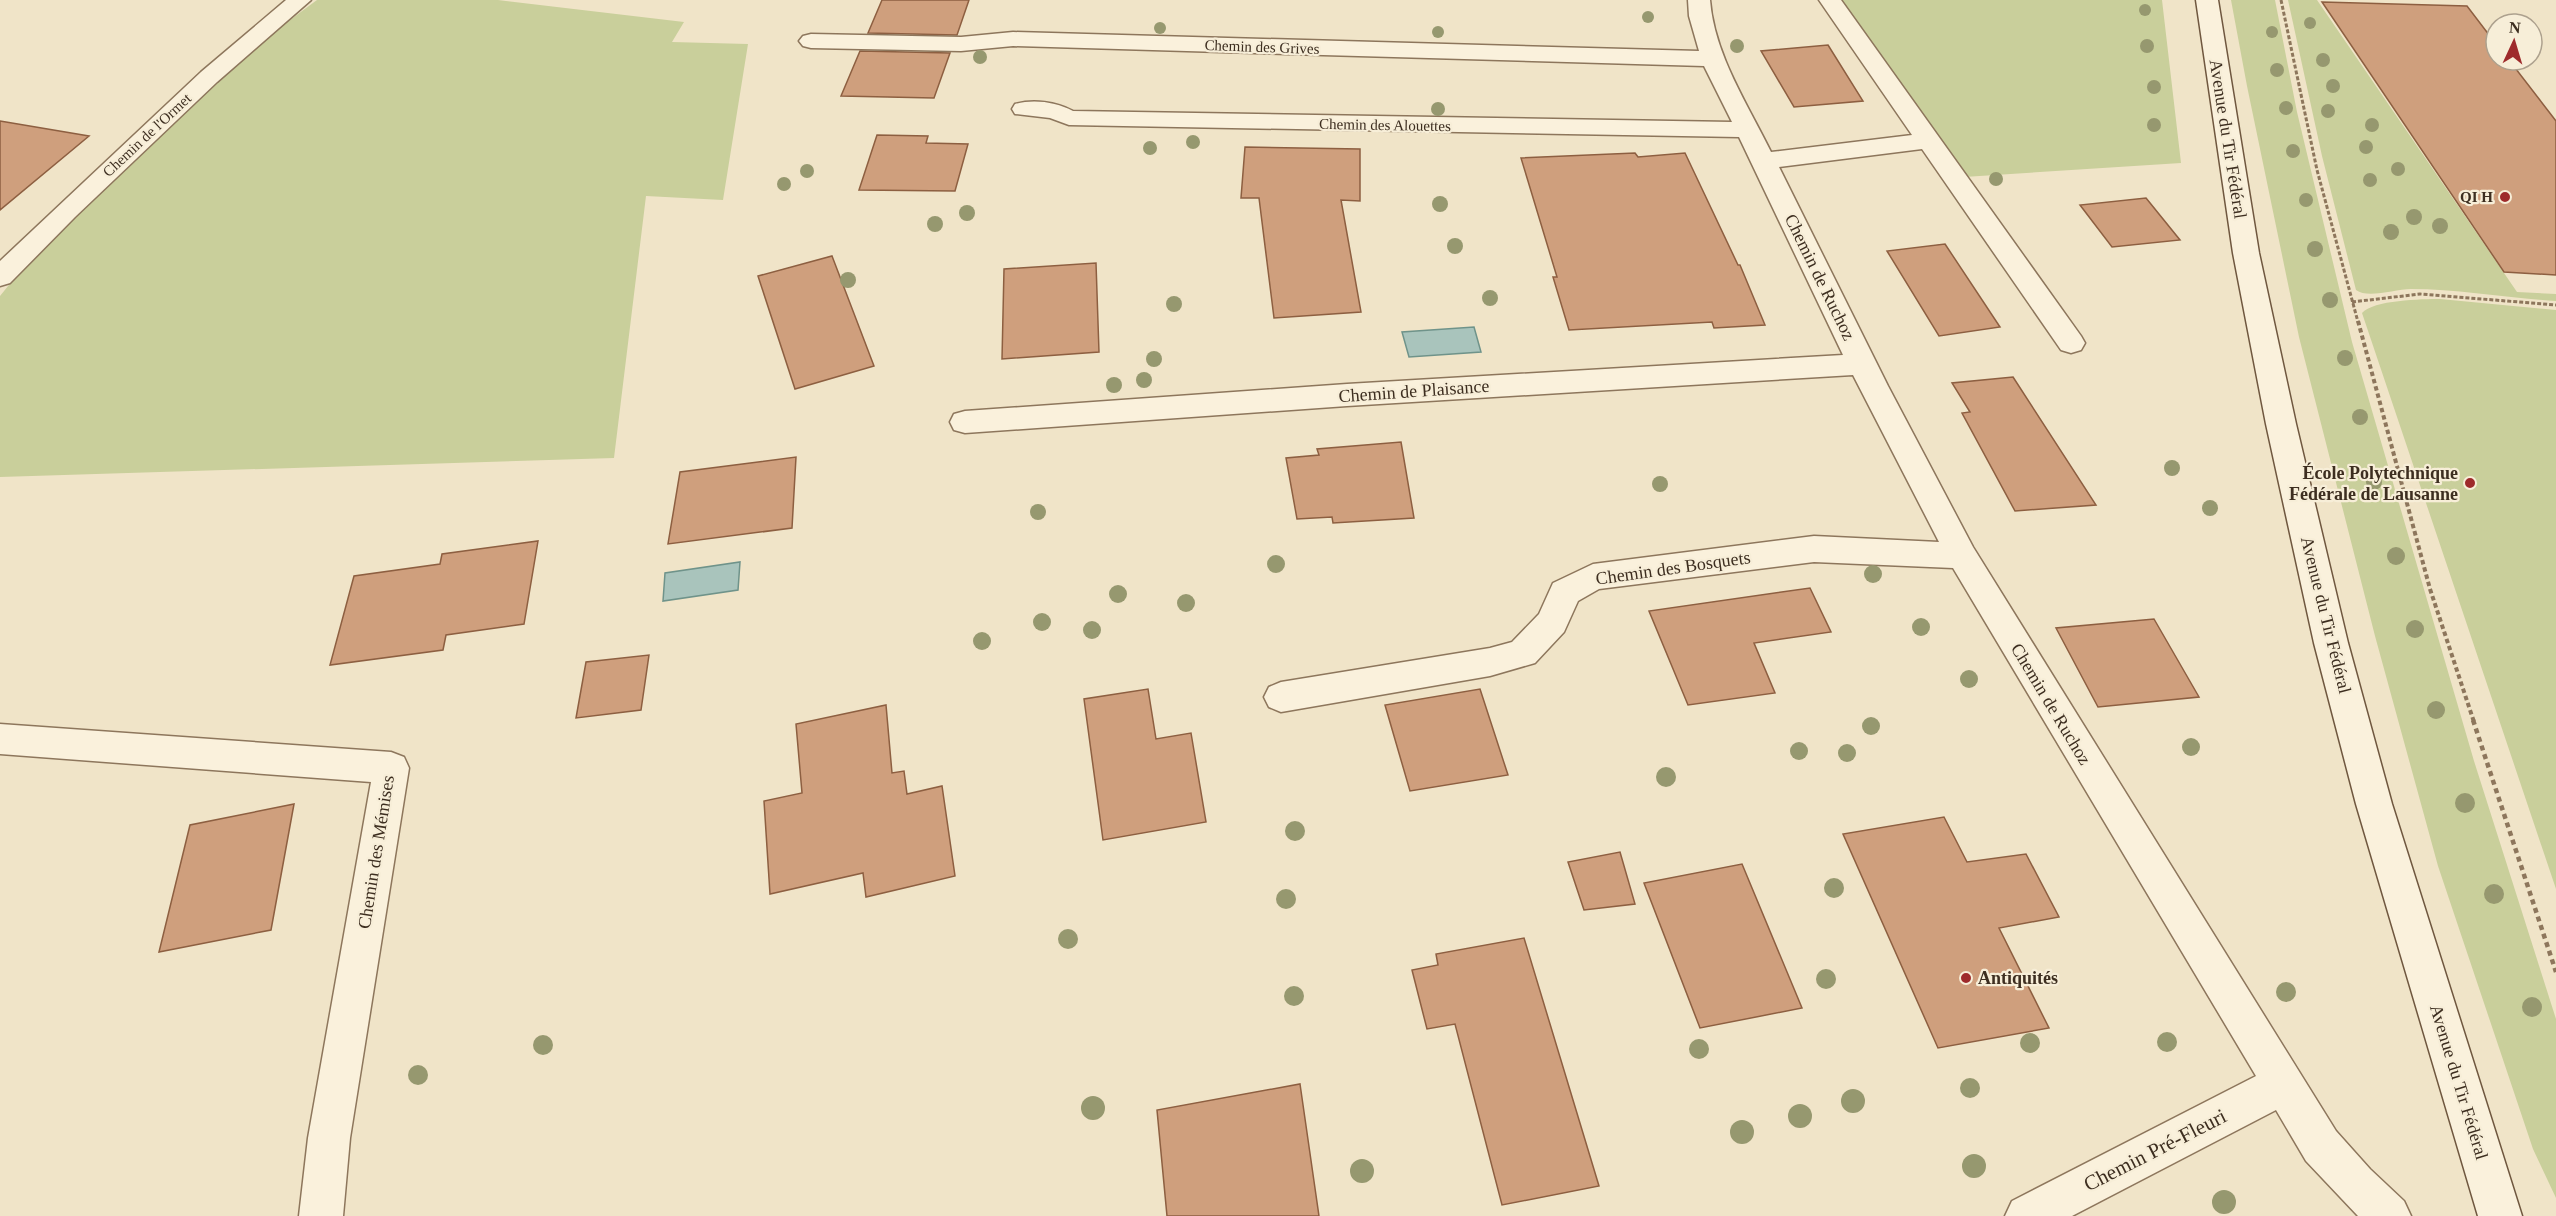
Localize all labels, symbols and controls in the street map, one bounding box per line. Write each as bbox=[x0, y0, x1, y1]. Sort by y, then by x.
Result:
north arrow bbox=[2484, 12, 2544, 72]
text: N bbox=[2509, 19, 2522, 36]
street label: Chemin des Grives bbox=[1204, 37, 1320, 57]
street label: Avenue du Tir Fédéral bbox=[2206, 58, 2250, 220]
street label: Chemin de l'Ormet bbox=[100, 90, 195, 180]
street label: Chemin des Alouettes bbox=[1319, 116, 1451, 134]
place label: QI H bbox=[2460, 189, 2493, 205]
marker: QI H bbox=[2498, 190, 2512, 204]
street label: Chemin de Ruchoz bbox=[1781, 211, 1859, 343]
street label: Chemin de Plaisance bbox=[1338, 376, 1490, 406]
place label: École Polytechnique Fédérale de Lausanne bbox=[2289, 462, 2458, 504]
marker: École Polytechnique Fédérale de Lausanne bbox=[2463, 476, 2477, 490]
street label: Avenue du Tir Fédéral bbox=[2297, 534, 2355, 696]
street label: Chemin des Bosquets bbox=[1594, 547, 1752, 589]
street label: Chemin de Ruchoz bbox=[2007, 640, 2095, 768]
street label: Chemin des Mémises bbox=[354, 774, 398, 930]
place label: Antiquités bbox=[1978, 968, 2058, 988]
marker: Antiquités bbox=[1959, 971, 1973, 985]
street label: Avenue du Tir Fédéral bbox=[2426, 1002, 2492, 1162]
street label: Chemin Pré-Fleuri bbox=[2080, 1104, 2230, 1196]

